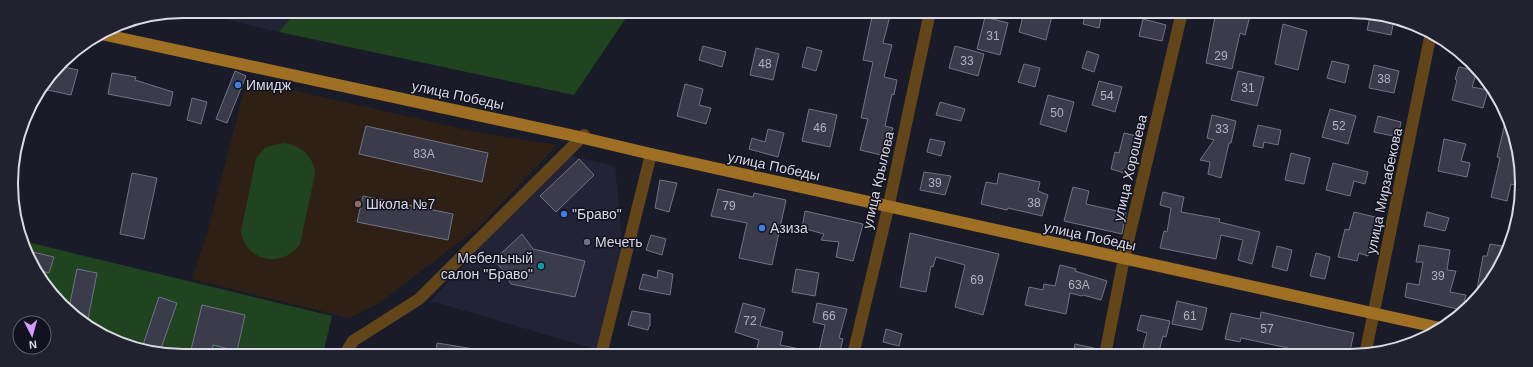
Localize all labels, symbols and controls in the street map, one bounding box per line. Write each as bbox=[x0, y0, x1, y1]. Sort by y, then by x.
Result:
house number: 31 bbox=[986, 29, 1000, 43]
house number: 29 bbox=[1214, 49, 1228, 63]
house number: 33 bbox=[960, 54, 974, 68]
house number: 48 bbox=[758, 57, 772, 71]
house number: 38 bbox=[1377, 72, 1391, 86]
place label: Имидж bbox=[246, 77, 292, 93]
street label: улица Победы bbox=[410, 77, 506, 113]
marker: Имидж bbox=[233, 80, 243, 90]
house number: 31 bbox=[1241, 81, 1255, 95]
house number: 54 bbox=[1100, 89, 1114, 103]
house number: 50 bbox=[1050, 106, 1064, 120]
street label: улица Хорошева bbox=[1110, 113, 1150, 223]
house number: 52 bbox=[1332, 119, 1346, 133]
house number: 46 bbox=[813, 121, 827, 135]
house number: 33 bbox=[1215, 122, 1229, 136]
street label: улица Мирзабекова bbox=[1363, 126, 1405, 256]
street label: улица Крылова bbox=[859, 129, 897, 230]
house number: 83А bbox=[413, 147, 435, 161]
street label: улица Победы bbox=[726, 148, 822, 184]
house number: 39 bbox=[928, 176, 942, 190]
place label: Школа №7 bbox=[366, 196, 435, 212]
house number: 38 bbox=[1027, 196, 1041, 210]
marker: Школа №7 bbox=[353, 199, 363, 209]
house number: 79 bbox=[722, 199, 736, 213]
place label: "Браво" bbox=[572, 206, 622, 222]
marker: "Браво" bbox=[559, 209, 569, 219]
street label: улица Победы bbox=[1042, 218, 1138, 254]
place label: Азиза bbox=[770, 220, 808, 236]
marker: Азиза bbox=[757, 223, 767, 233]
place label: Мечеть bbox=[595, 234, 642, 250]
marker: Мечеть bbox=[582, 237, 592, 247]
place label: Мебельный салон "Браво" bbox=[441, 250, 533, 282]
marker: Мебельный салон "Браво" bbox=[536, 261, 546, 271]
house number: 39 bbox=[1431, 269, 1445, 283]
house number: 69 bbox=[970, 273, 984, 287]
house number: 63А bbox=[1068, 278, 1090, 292]
house number: 66 bbox=[822, 309, 836, 323]
house number: 61 bbox=[1183, 309, 1197, 323]
house number: 72 bbox=[743, 314, 757, 328]
north arrow bbox=[12, 315, 52, 355]
house number: 57 bbox=[1260, 322, 1274, 336]
text: N bbox=[28, 339, 38, 351]

